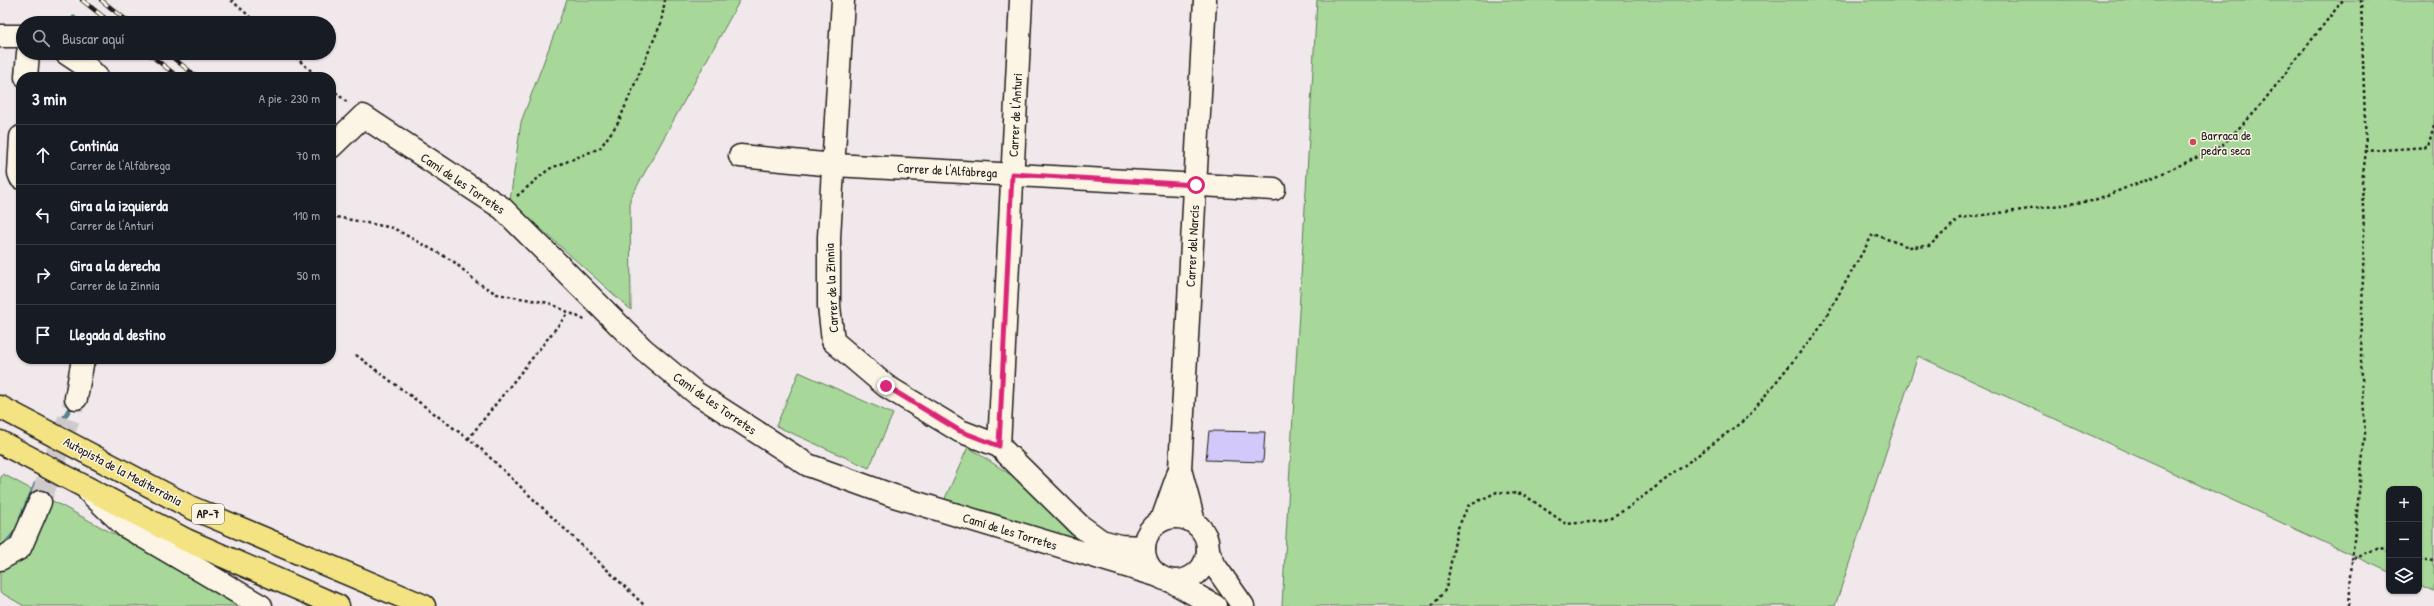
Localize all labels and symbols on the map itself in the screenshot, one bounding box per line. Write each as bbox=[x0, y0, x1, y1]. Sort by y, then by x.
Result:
street label: Carrer de l'Anturi bbox=[1004, 73, 1026, 157]
place label: Barraca de pedra seca bbox=[2201, 126, 2251, 159]
marker: Barraca de pedra seca bbox=[2188, 137, 2198, 147]
street label: Camí de les Torretes bbox=[417, 148, 509, 218]
street label: Carrer de l'Alfàbrega bbox=[896, 158, 998, 182]
route start bbox=[1187, 176, 1205, 194]
street label: Carrer del Narcís bbox=[1181, 205, 1203, 287]
street label: Carrer de la Zinnia bbox=[820, 243, 842, 333]
street label: Camí de les Torretes bbox=[670, 368, 760, 438]
route end bbox=[877, 377, 895, 395]
street label: Autopista de la Mediterrània bbox=[61, 432, 185, 510]
road number: AP-7 bbox=[192, 504, 224, 524]
street label: Camí de les Torretes bbox=[961, 508, 1059, 554]

